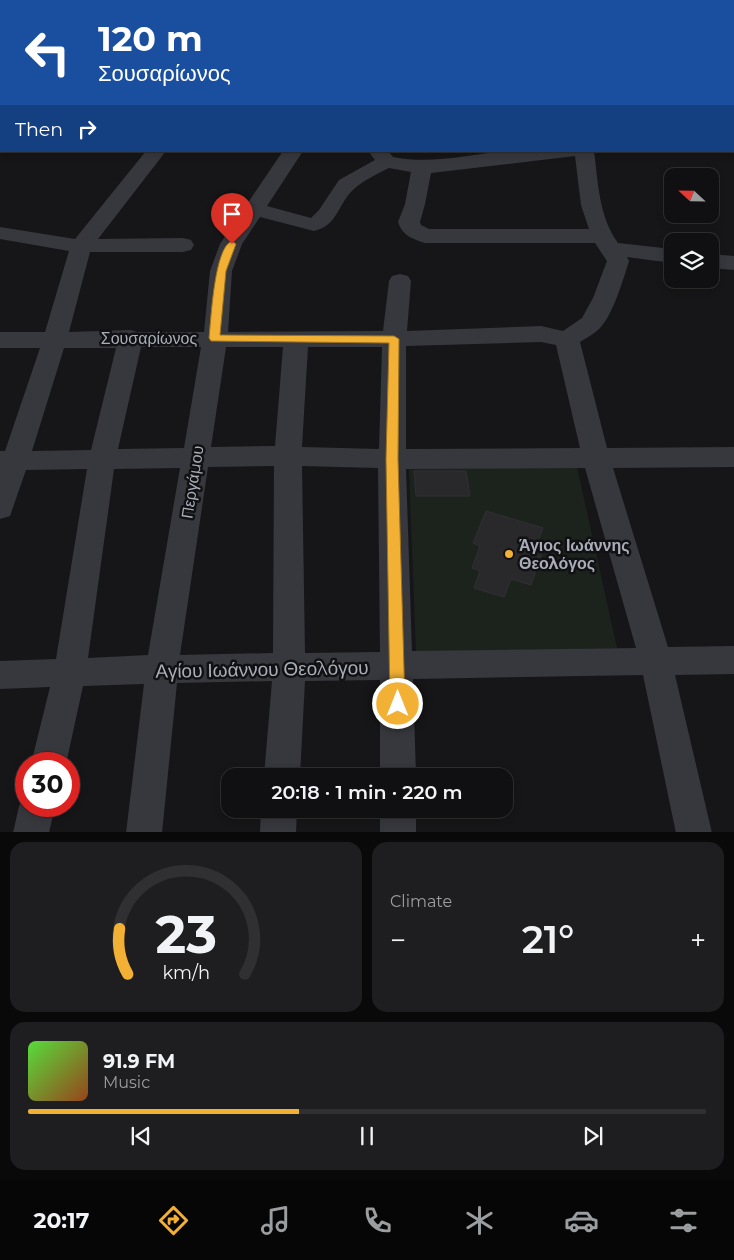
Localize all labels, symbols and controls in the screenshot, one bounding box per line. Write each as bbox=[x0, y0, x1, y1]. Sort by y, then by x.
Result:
text: 120 m bbox=[98, 17, 203, 60]
icon: left bbox=[15, 20, 80, 85]
text: Σουσαρίωνος bbox=[98, 60, 231, 87]
icon: right bbox=[73, 115, 101, 143]
text: Then bbox=[15, 118, 63, 141]
north arrow bbox=[664, 168, 719, 222]
map controls bbox=[664, 168, 719, 288]
pin bbox=[211, 193, 253, 244]
icon: arrive bbox=[218, 200, 246, 228]
button: layers bbox=[664, 233, 719, 288]
street label: Σουσαρίωνος bbox=[101, 329, 198, 348]
street label: Περγάμου bbox=[177, 444, 208, 520]
place label: Άγιος Ιωάννης Θεολόγος bbox=[519, 536, 630, 573]
marker: Άγιος Ιωάννης Θεολόγος bbox=[503, 548, 515, 560]
street label: Αγίου Ιωάννου Θεολόγου bbox=[155, 656, 369, 683]
position arrow bbox=[371, 677, 423, 729]
speed limit sign: 30 bbox=[15, 752, 80, 817]
text: 20:18 · 1 min · 220 m bbox=[271, 781, 463, 804]
text: Climate bbox=[390, 892, 452, 911]
text: 23 bbox=[155, 903, 217, 966]
text: 21° bbox=[522, 916, 574, 963]
text: − bbox=[390, 923, 406, 957]
text: + bbox=[690, 923, 706, 957]
text: km/h bbox=[162, 962, 210, 983]
text: 91.9 FM bbox=[103, 1050, 175, 1073]
text: Music bbox=[103, 1073, 150, 1092]
icon: previous bbox=[127, 1122, 155, 1150]
icon: pause bbox=[353, 1122, 381, 1150]
icon: next bbox=[579, 1122, 607, 1150]
icon: directions bbox=[156, 1203, 191, 1238]
icon: music bbox=[258, 1203, 293, 1238]
icon: phone bbox=[360, 1203, 395, 1238]
icon: climate bbox=[462, 1203, 497, 1238]
icon: car bbox=[564, 1203, 599, 1238]
icon: filters bbox=[666, 1203, 701, 1238]
text: 20:17 bbox=[33, 1207, 89, 1234]

